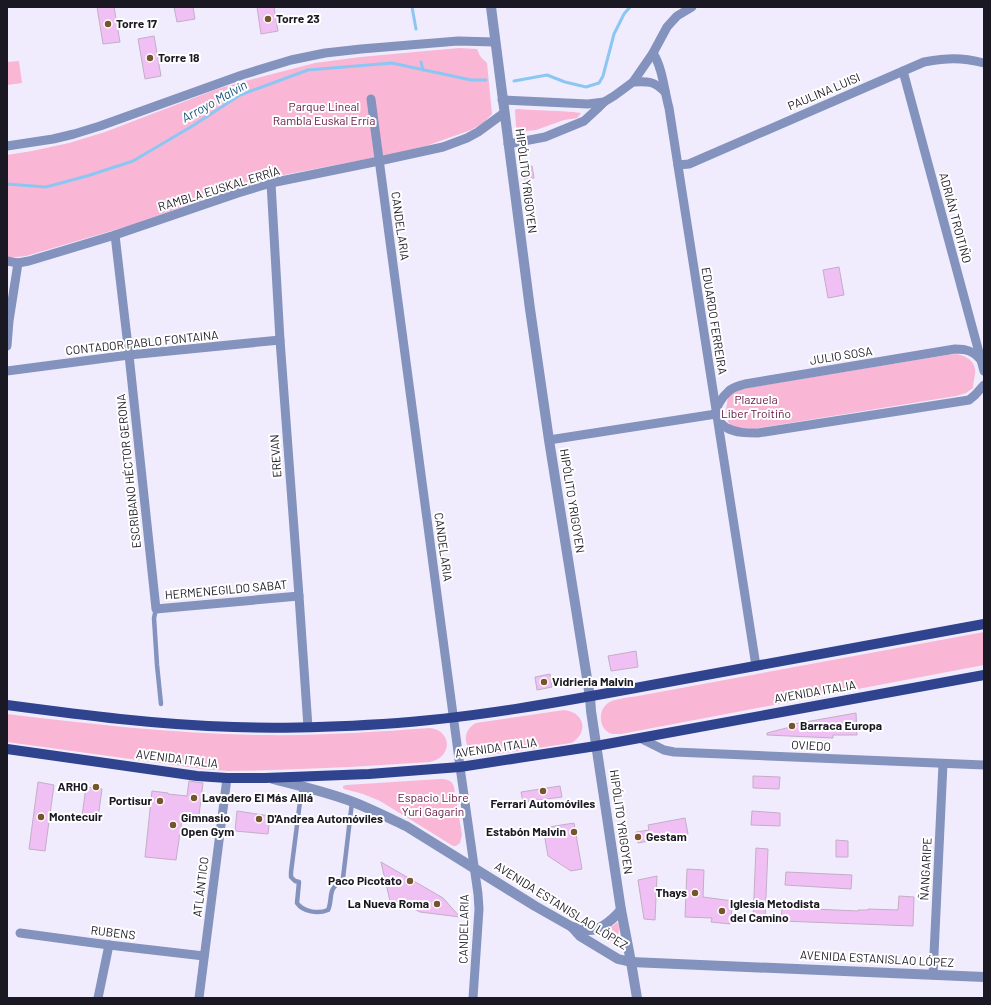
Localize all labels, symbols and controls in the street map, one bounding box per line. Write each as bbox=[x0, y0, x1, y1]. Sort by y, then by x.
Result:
place label: Torre 23 bbox=[276, 11, 320, 25]
marker: Torre 23 bbox=[263, 14, 273, 24]
place label: Torre 17 bbox=[116, 16, 157, 30]
marker: Torre 17 bbox=[103, 19, 113, 29]
place label: Torre 18 bbox=[158, 50, 200, 64]
marker: Torre 18 bbox=[145, 53, 155, 63]
street label: PAULINA LUISI bbox=[785, 70, 862, 113]
water label: Arroyo Malvín bbox=[178, 76, 250, 126]
park label: Parque Lineal Rambla Euskal Erría bbox=[273, 99, 375, 127]
street label: HIPÓLITO YRIGOYEN bbox=[514, 128, 540, 234]
street label: RAMBLA EUSKAL ERRÍA bbox=[156, 163, 281, 213]
street label: ADRIÁN TROITIÑO bbox=[937, 171, 975, 265]
street label: CANDELARIA bbox=[389, 190, 413, 261]
street label: EDUARDO FERREIRA bbox=[700, 266, 730, 375]
street label: CONTADOR PABLO FONTAINA bbox=[65, 327, 219, 357]
street label: JULIO SOSA bbox=[809, 343, 873, 367]
park label: Plazuela Liber Troitiño bbox=[721, 392, 791, 420]
street label: ESCRIBANO HÉCTOR GERONA bbox=[113, 393, 143, 549]
street label: EREVAN bbox=[267, 434, 283, 478]
street label: HIPÓLITO YRIGOYEN bbox=[558, 448, 588, 554]
street label: CANDELARIA bbox=[432, 511, 456, 582]
street label: HERMENEGILDO SABAT bbox=[164, 577, 288, 601]
place label: Vidrieria Malvin bbox=[552, 674, 634, 688]
marker: Vidrieria Malvin bbox=[539, 677, 549, 687]
street label: AVENIDA ITALIA bbox=[773, 677, 857, 705]
place label: Barraca Europa bbox=[800, 718, 882, 732]
marker: Barraca Europa bbox=[787, 721, 797, 731]
street label: AVENIDA ITALIA bbox=[454, 734, 538, 760]
street label: OVIEDO bbox=[791, 737, 831, 753]
street label: AVENIDA ITALIA bbox=[135, 746, 219, 770]
street label: HIPÓLITO YRIGOYEN bbox=[608, 769, 636, 875]
place label: ARHO bbox=[58, 779, 88, 793]
marker: ARHO bbox=[91, 782, 101, 792]
marker: Ferrari Automóviles bbox=[538, 786, 548, 796]
place label: Lavadero El Más Alllá bbox=[202, 790, 313, 804]
park label: Espacio Libre Yuri Gagarin bbox=[397, 790, 469, 818]
place label: Portisur bbox=[109, 793, 152, 807]
marker: Lavadero El Más Alllá bbox=[189, 793, 199, 803]
marker: Portisur bbox=[155, 796, 165, 806]
place label: Ferrari Automóviles bbox=[491, 796, 595, 810]
place label: Montecuir bbox=[49, 809, 103, 823]
place label: Gimnasio Open Gym bbox=[181, 810, 234, 838]
place label: D'Andrea Automóviles bbox=[267, 811, 383, 825]
marker: Montecuir bbox=[36, 812, 46, 822]
marker: D'Andrea Automóviles bbox=[254, 814, 264, 824]
marker: Gimnasio Open Gym bbox=[168, 820, 178, 830]
place label: Estabón Malvin bbox=[486, 824, 566, 838]
marker: Estabón Malvin bbox=[569, 827, 579, 837]
place label: Gestam bbox=[646, 829, 687, 843]
marker: Gestam bbox=[633, 832, 643, 842]
street label: ÑANGARIPE bbox=[916, 837, 934, 901]
street label: ATLÁNTICO bbox=[189, 856, 211, 918]
street label: AVENIDA ESTANISLAO LÓPEZ bbox=[492, 858, 631, 952]
place label: Paco Picotato bbox=[328, 873, 402, 887]
marker: Paco Picotato bbox=[405, 876, 415, 886]
place label: Thays bbox=[656, 885, 687, 899]
marker: Thays bbox=[690, 888, 700, 898]
street label: CANDELARIA bbox=[455, 894, 471, 964]
place label: La Nueva Roma bbox=[348, 896, 429, 910]
place label: Iglesia Metodista del Camino bbox=[730, 896, 820, 924]
marker: La Nueva Roma bbox=[432, 899, 442, 909]
marker: Iglesia Metodista del Camino bbox=[717, 906, 727, 916]
street label: RUBENS bbox=[90, 922, 136, 942]
street label: AVENIDA ESTANISLAO LÓPEZ bbox=[800, 947, 954, 969]

